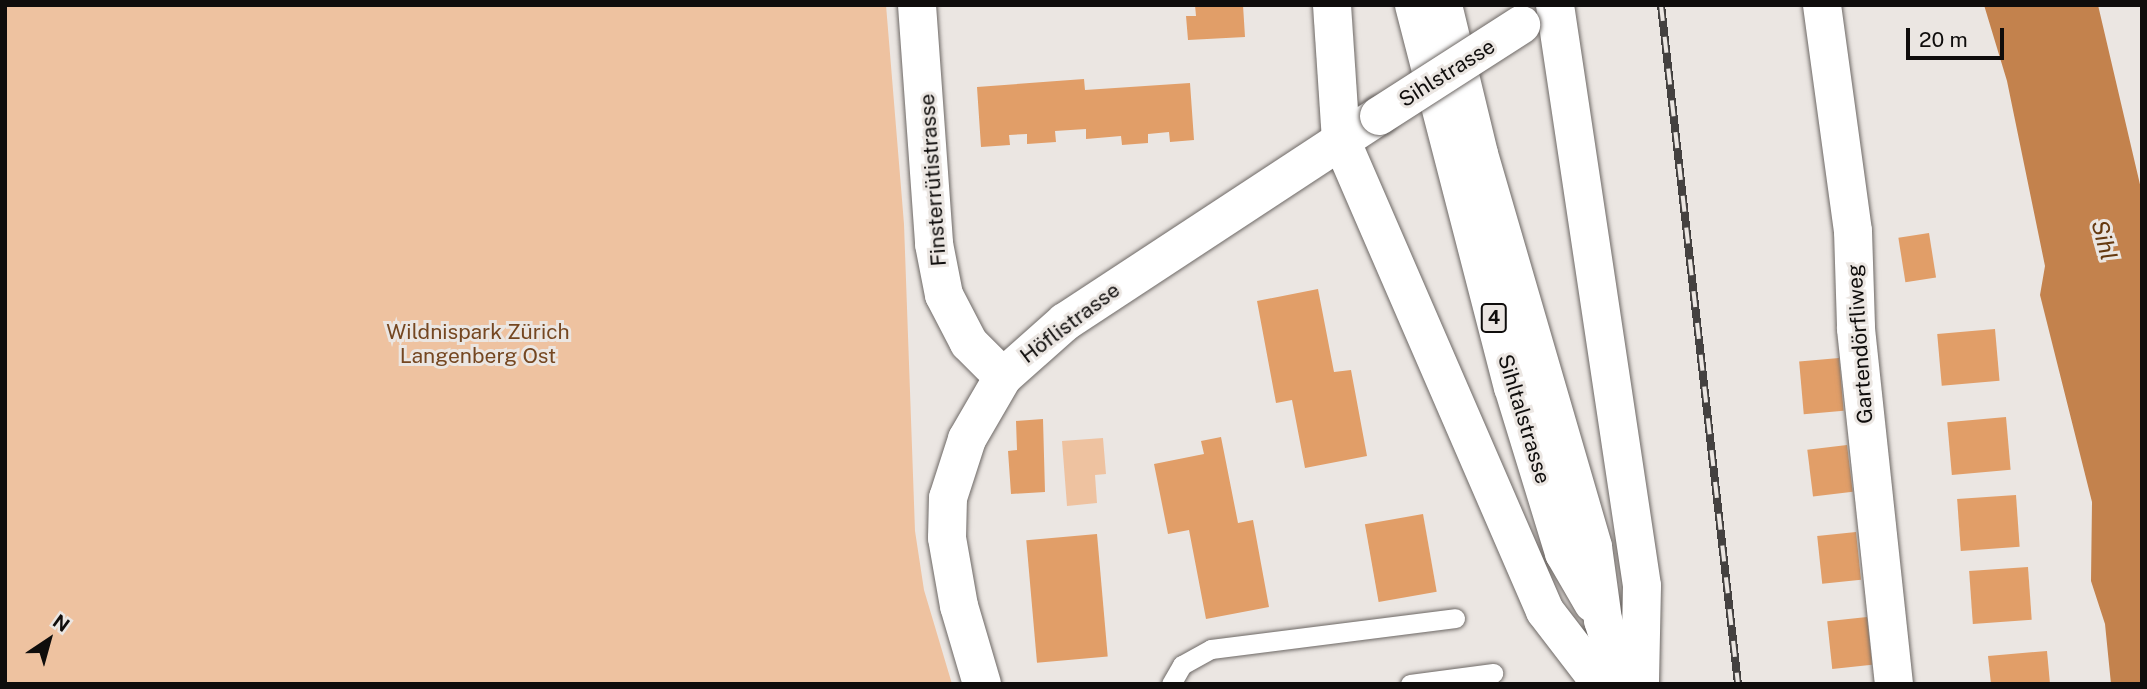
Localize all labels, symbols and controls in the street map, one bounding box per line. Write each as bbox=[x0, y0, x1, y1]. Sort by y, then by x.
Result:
scale bar bbox=[1909, 14, 2007, 58]
text: 20 m bbox=[1919, 27, 1968, 52]
street label: Sihlstrasse bbox=[1394, 34, 1500, 112]
street label: Finsterrütistrasse bbox=[914, 93, 952, 267]
water label: Sihl bbox=[2085, 217, 2123, 263]
street label: Gartendörfliweg bbox=[1842, 263, 1878, 425]
street label: Höflistrasse bbox=[1015, 277, 1125, 369]
road number: 4 bbox=[1480, 302, 1508, 334]
park label: Wildnispark Zürich Langenberg Ost bbox=[386, 319, 570, 369]
street label: Sihltalstrasse bbox=[1492, 351, 1556, 487]
north arrow bbox=[14, 605, 84, 675]
text: N bbox=[49, 610, 74, 636]

